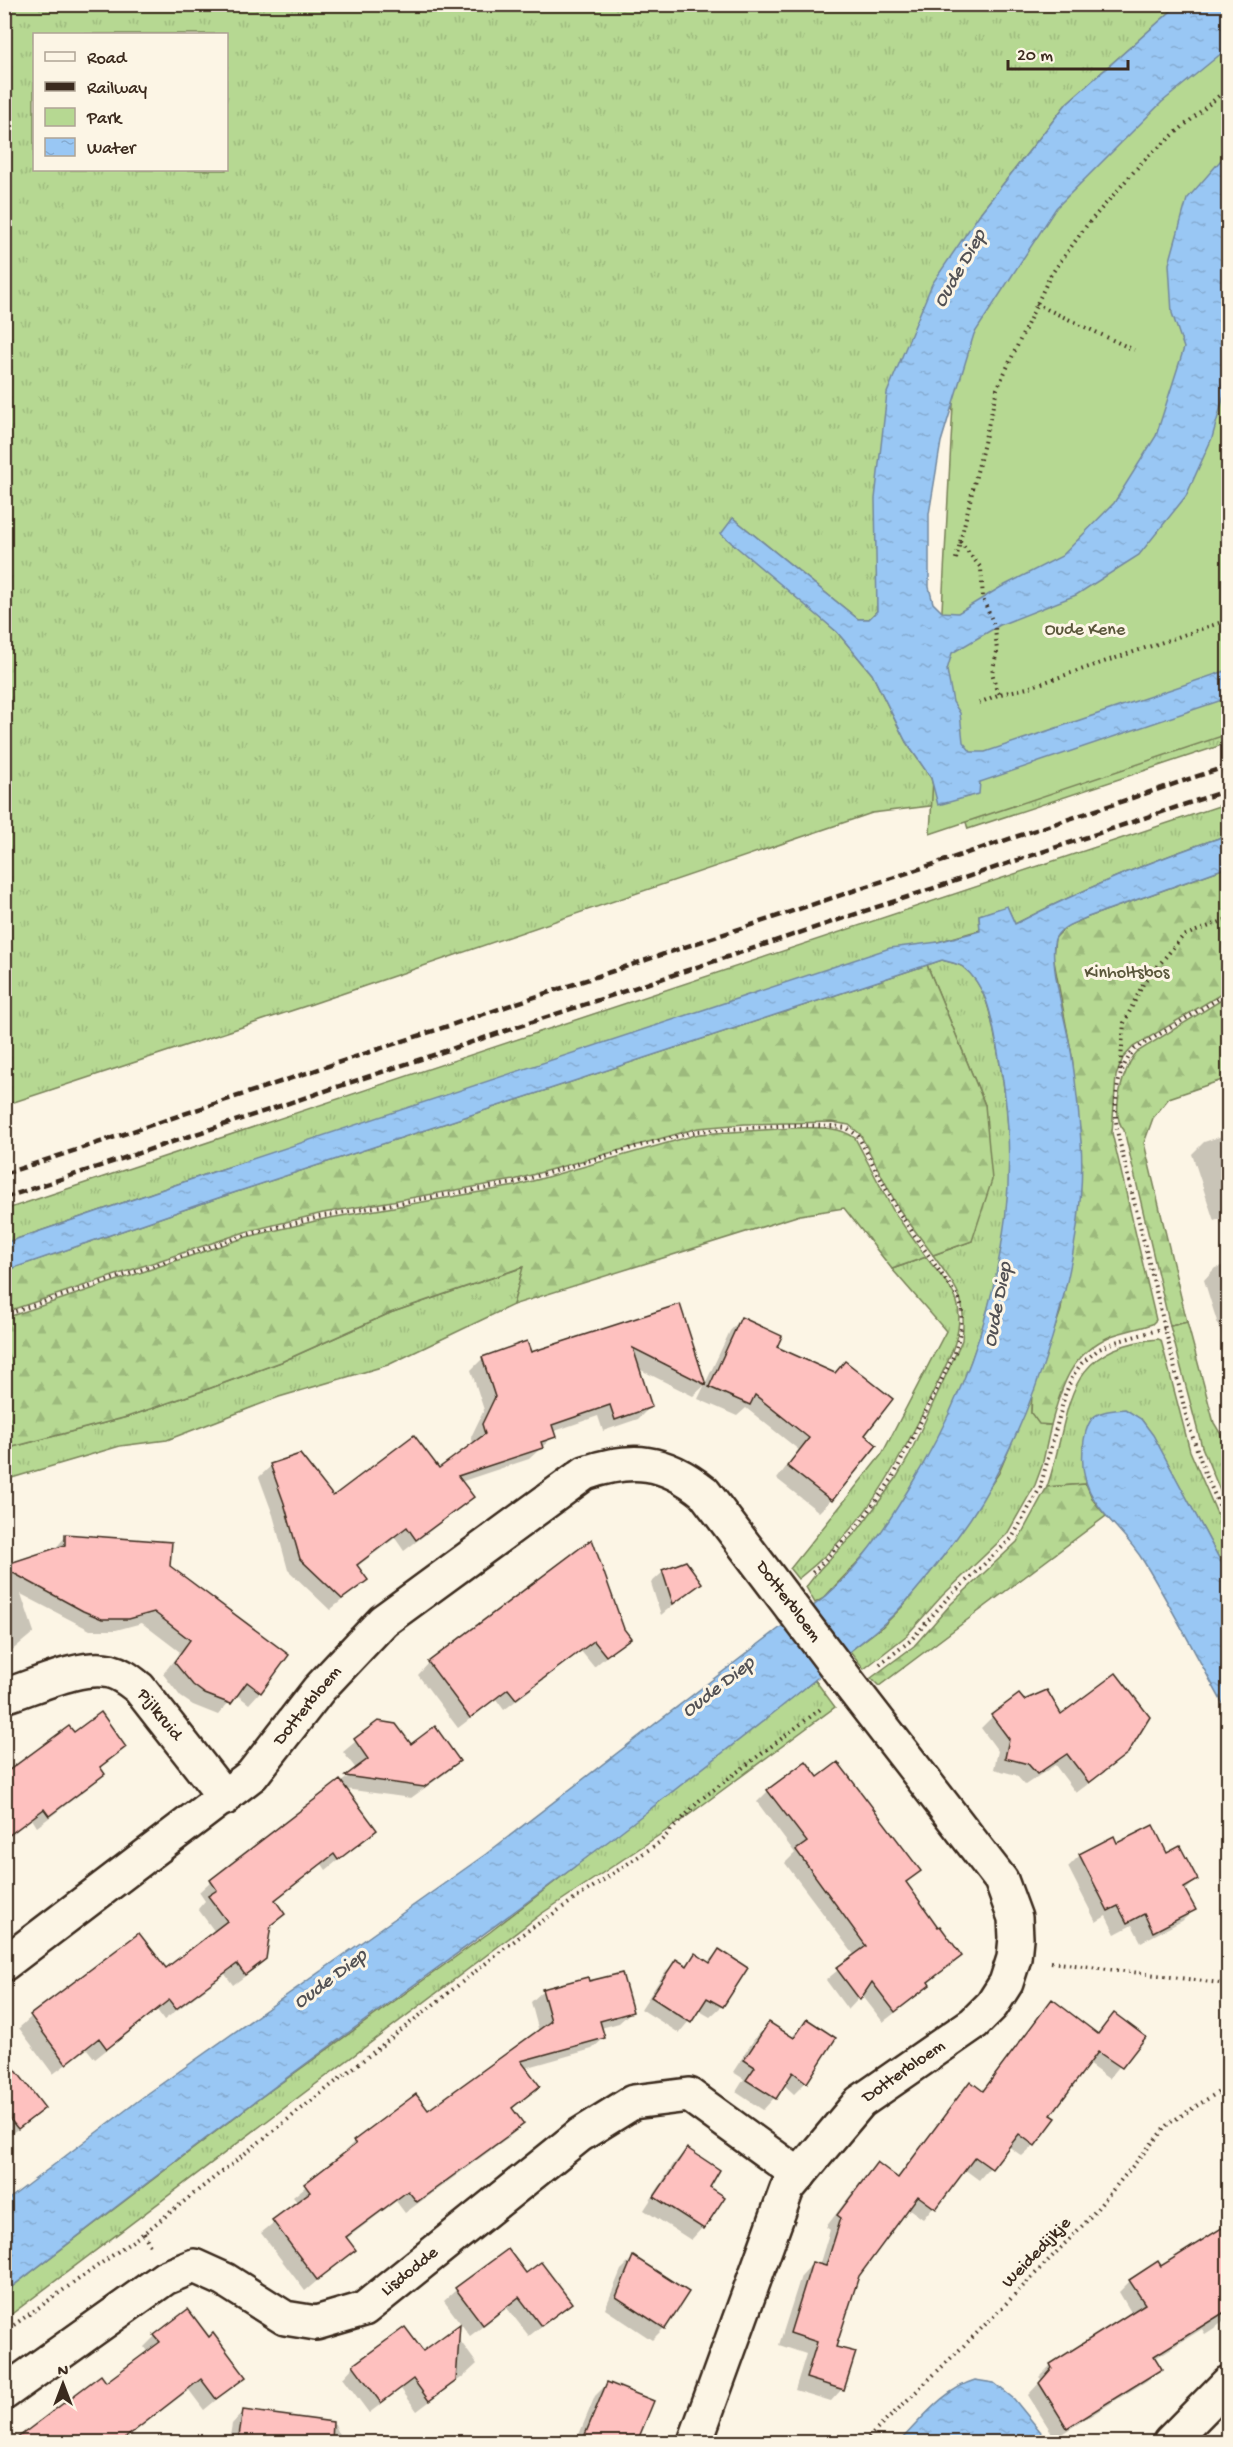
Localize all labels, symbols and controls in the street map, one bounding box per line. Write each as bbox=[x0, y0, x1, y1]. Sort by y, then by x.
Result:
legend bbox=[33, 33, 228, 171]
scale bar bbox=[1008, 33, 1128, 71]
text: 20 m bbox=[1017, 46, 1053, 67]
text: Road bbox=[87, 49, 128, 70]
text: Railway bbox=[87, 79, 147, 100]
text: Park bbox=[86, 109, 123, 130]
text: Water bbox=[87, 139, 137, 160]
water label: Oude Diep bbox=[930, 225, 993, 312]
park label: Oude Kene bbox=[1045, 620, 1126, 641]
park label: Kinholtsbos bbox=[1085, 963, 1171, 984]
water label: Oude Diep bbox=[980, 1260, 1019, 1349]
street label: Dotterbloem bbox=[750, 1556, 825, 1647]
water label: Oude Diep bbox=[678, 1652, 761, 1723]
street label: Dotterbloem bbox=[269, 1662, 347, 1751]
street label: Pijlkruid bbox=[131, 1684, 187, 1746]
water label: Oude Diep bbox=[290, 1944, 373, 2015]
street label: Dotterbloem bbox=[858, 2036, 950, 2109]
street label: Weidedijkje bbox=[998, 2213, 1077, 2293]
street label: Lisdodde bbox=[377, 2242, 443, 2301]
north arrow bbox=[33, 2354, 93, 2414]
text: N bbox=[58, 2363, 69, 2382]

